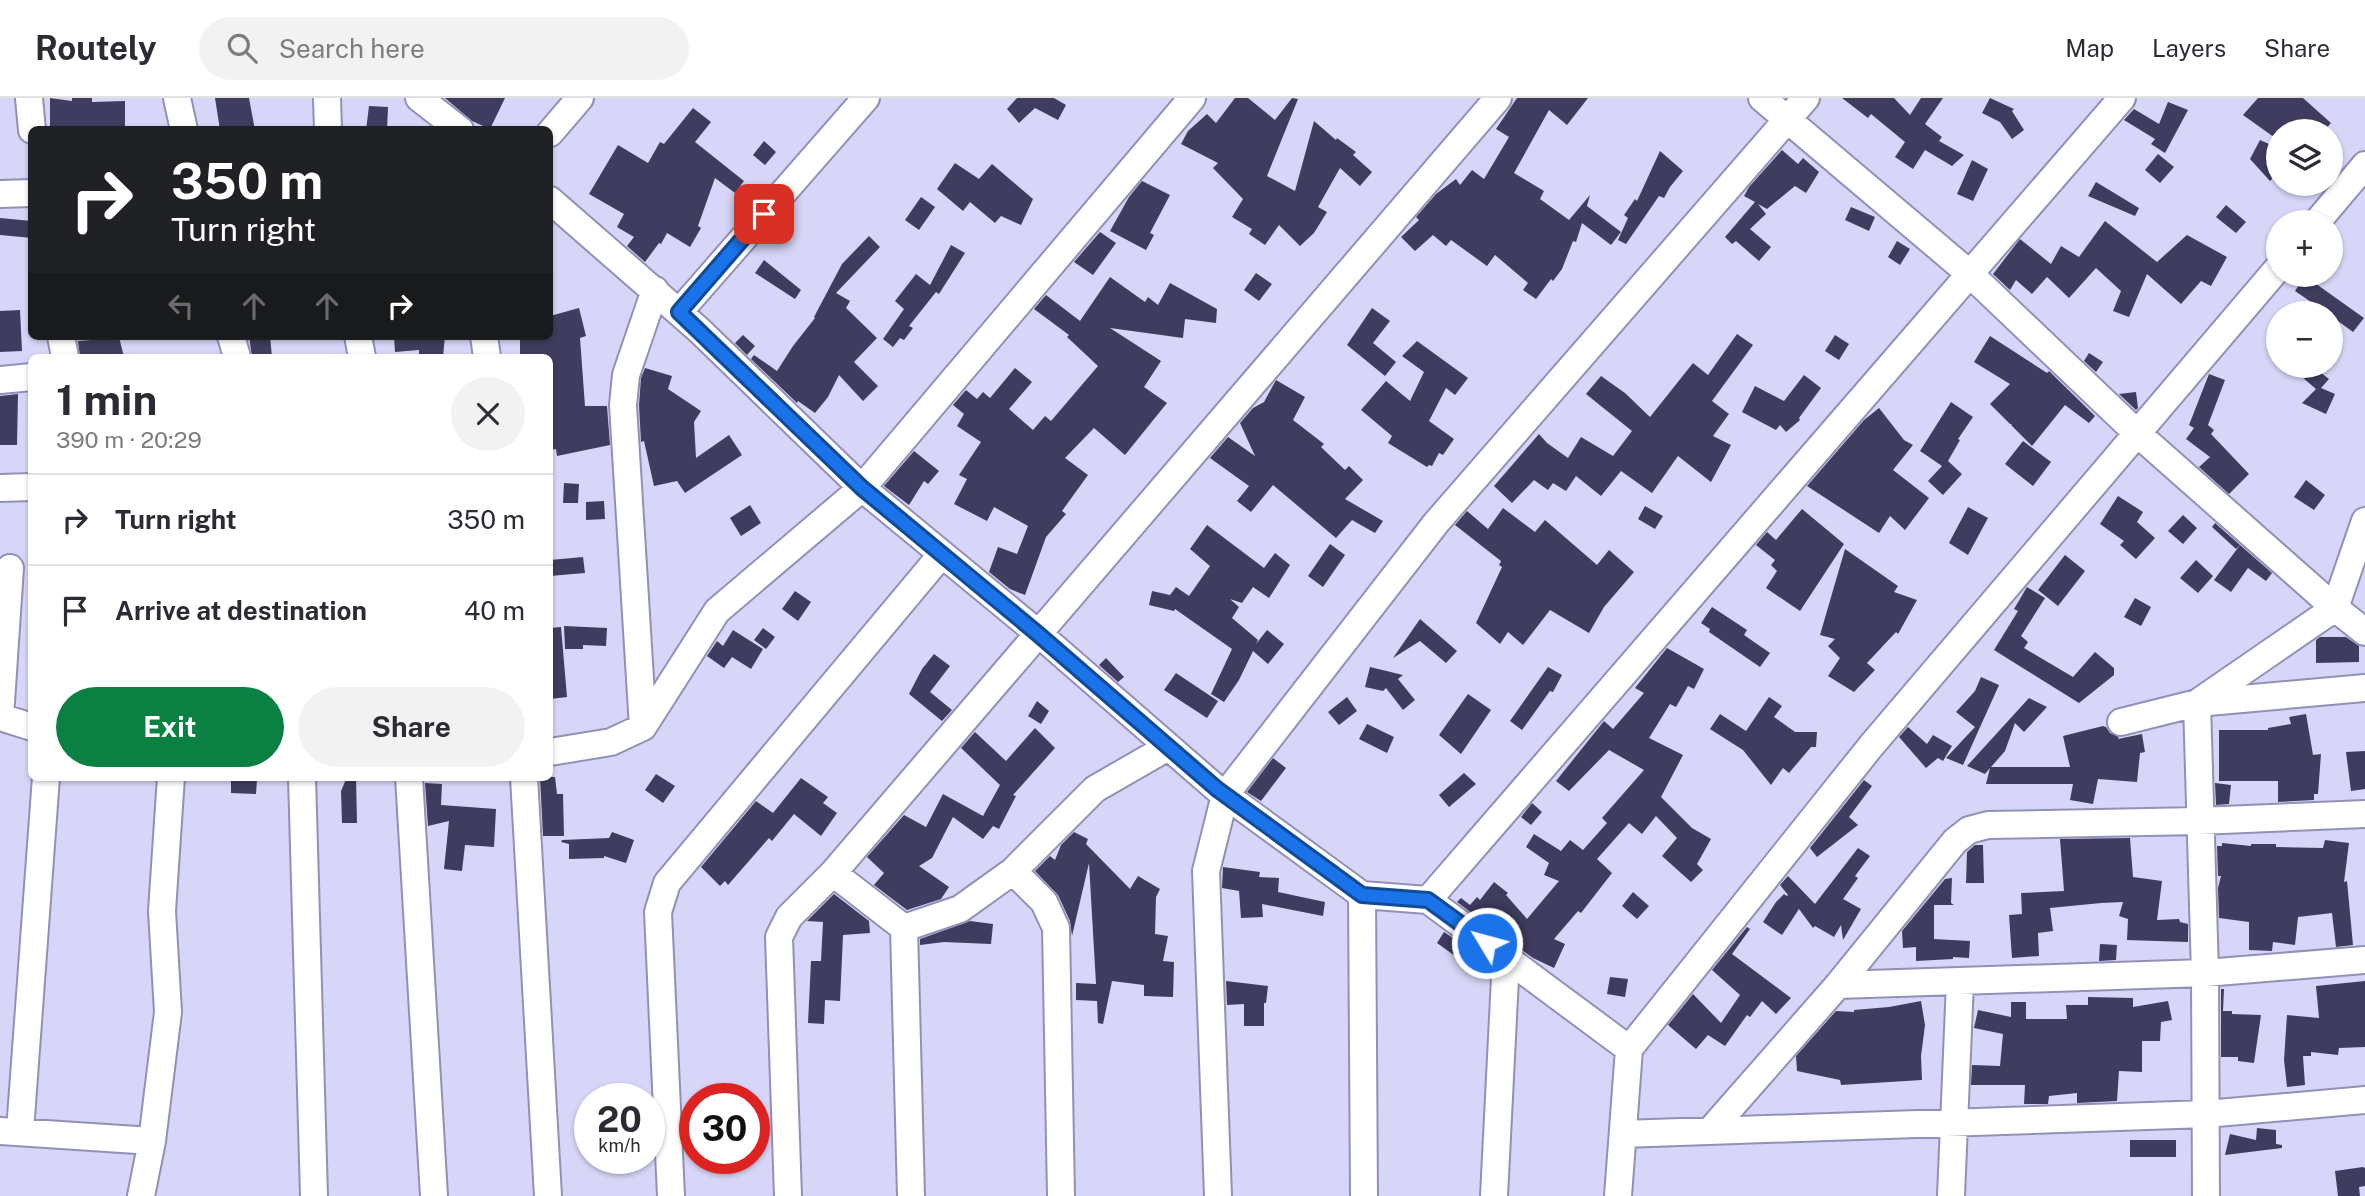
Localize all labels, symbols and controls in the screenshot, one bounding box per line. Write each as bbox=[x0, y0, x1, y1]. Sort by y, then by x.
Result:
search box bbox=[199, 17, 689, 80]
text: Routely bbox=[35, 29, 157, 67]
icon: search bbox=[223, 29, 261, 67]
text: Search here bbox=[279, 33, 425, 64]
text: Map bbox=[2065, 34, 2114, 62]
text: Layers bbox=[2152, 34, 2226, 62]
text: Share bbox=[2264, 34, 2330, 62]
map controls bbox=[2266, 119, 2343, 378]
button: layers bbox=[2266, 119, 2343, 196]
text: 350 m bbox=[171, 152, 323, 210]
icon: right bbox=[56, 154, 147, 245]
pin bbox=[734, 184, 794, 244]
icon: arrive bbox=[745, 195, 783, 233]
button: + bbox=[2266, 210, 2343, 287]
text: Turn right bbox=[171, 211, 316, 248]
icon: left bbox=[162, 287, 200, 325]
icon: ahead bbox=[235, 287, 273, 325]
icon: ahead bbox=[308, 287, 346, 325]
icon: right bbox=[381, 287, 419, 325]
button: − bbox=[2266, 301, 2343, 378]
text: 1 min bbox=[56, 375, 157, 424]
button: close bbox=[451, 377, 525, 451]
text: 390 m · 20:29 bbox=[56, 426, 202, 453]
icon: right bbox=[56, 501, 94, 539]
text: Turn right bbox=[115, 504, 237, 535]
text: 350 m bbox=[447, 504, 525, 535]
icon: arrive bbox=[56, 592, 94, 630]
text: Arrive at destination bbox=[115, 595, 367, 626]
text: 40 m bbox=[464, 595, 525, 626]
button: Exit bbox=[56, 687, 284, 767]
button: Share bbox=[298, 687, 525, 767]
position arrow bbox=[1450, 906, 1524, 980]
speed limit sign: 30 bbox=[679, 1083, 770, 1174]
text: 20 bbox=[597, 1099, 642, 1140]
text: km/h bbox=[598, 1135, 641, 1156]

